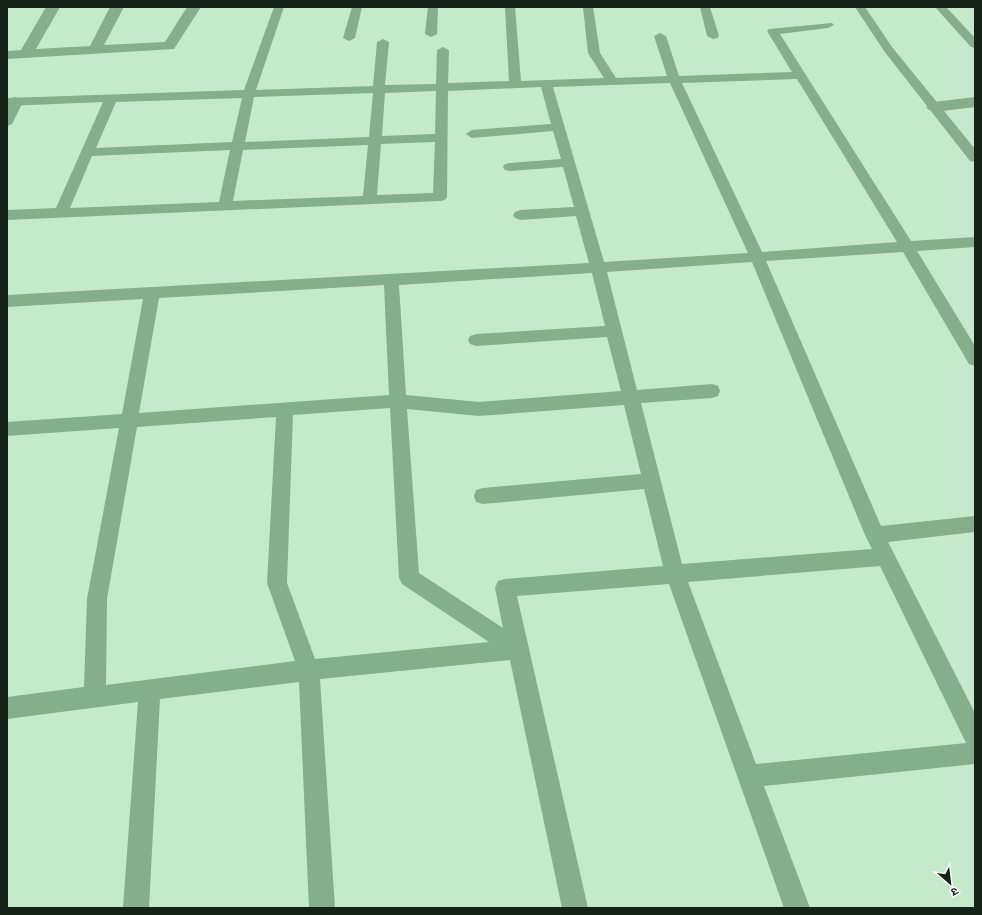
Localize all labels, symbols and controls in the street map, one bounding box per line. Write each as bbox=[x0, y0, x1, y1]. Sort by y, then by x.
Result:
north arrow bbox=[930, 863, 970, 903]
text: उ bbox=[948, 884, 962, 902]

